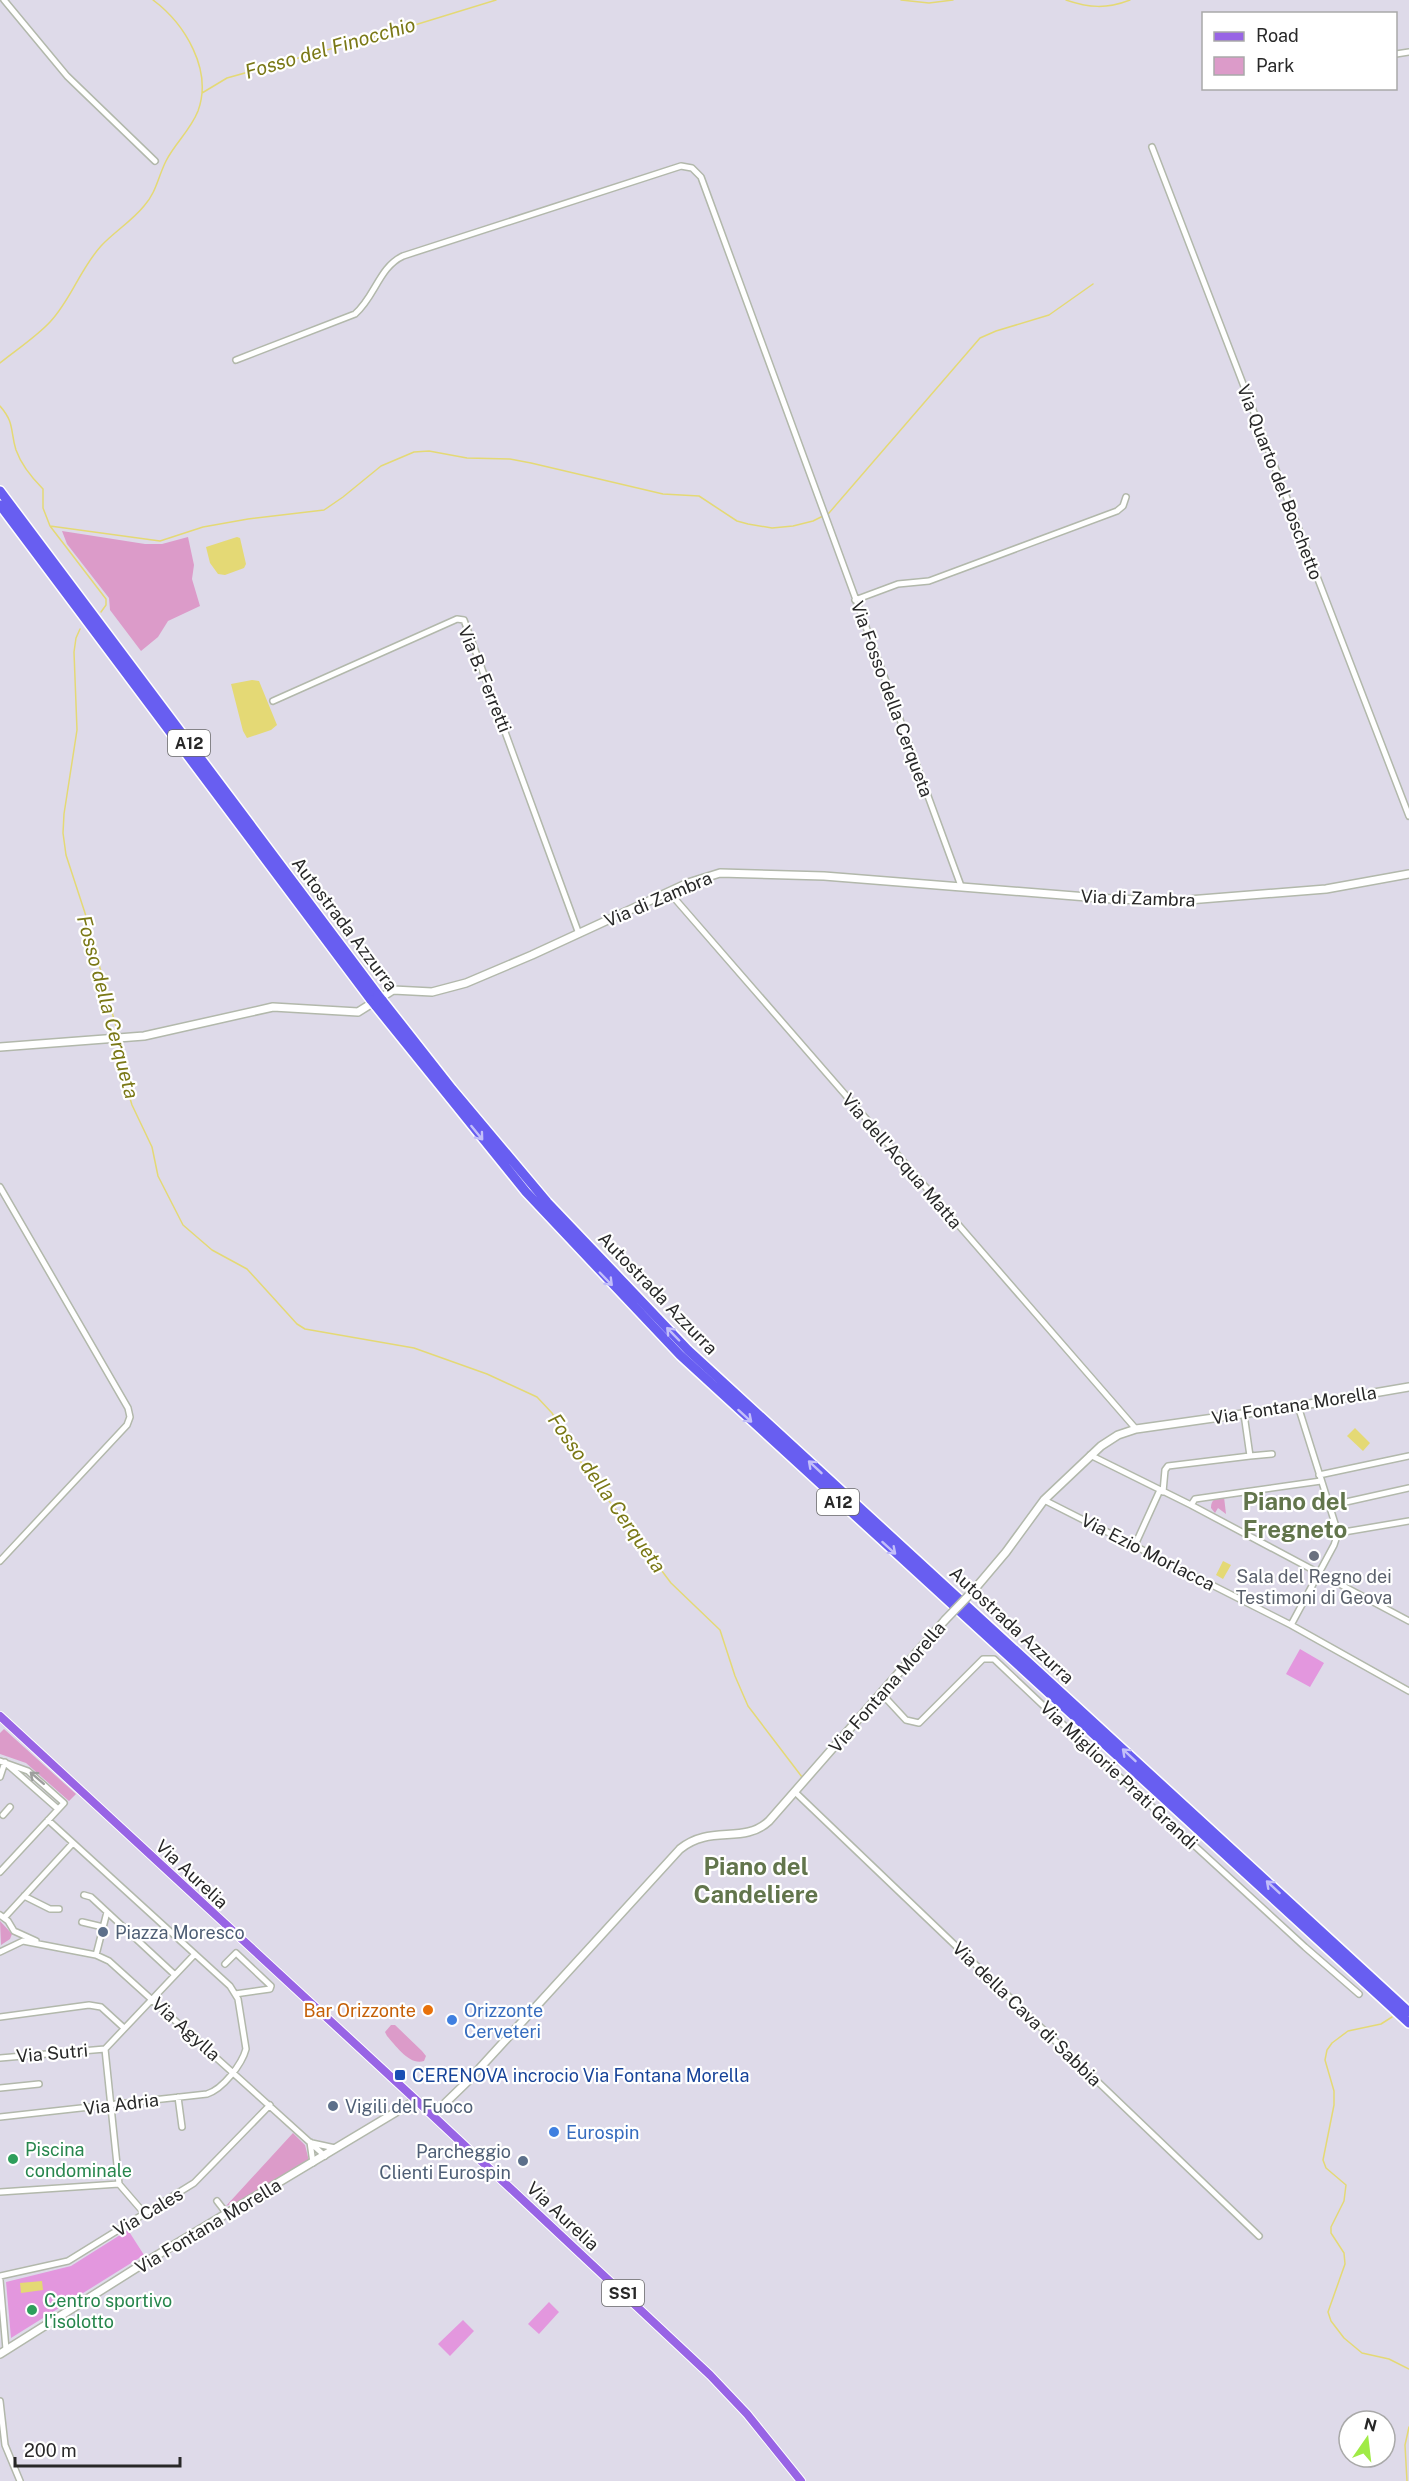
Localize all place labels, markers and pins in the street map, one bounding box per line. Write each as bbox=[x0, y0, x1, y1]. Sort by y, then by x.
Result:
marker: Sala del Regno dei Testimoni di Geova bbox=[1307, 1549, 1321, 1563]
place label: Sala del Regno dei Testimoni di Geova bbox=[1236, 1566, 1392, 1608]
place label: Piazza Moresco bbox=[115, 1922, 245, 1943]
marker: Piazza Moresco bbox=[96, 1925, 110, 1939]
place label: Bar Orizzonte bbox=[303, 2000, 416, 2021]
place label: Orizzonte Cerveteri bbox=[464, 2000, 543, 2042]
marker: Bar Orizzonte bbox=[421, 2003, 435, 2017]
marker: Orizzonte Cerveteri bbox=[445, 2013, 459, 2027]
place label: CERENOVA incrocio Via Fontana Morella bbox=[412, 2065, 749, 2086]
marker: CERENOVA incrocio Via Fontana Morella bbox=[393, 2068, 407, 2082]
place label: Vigili del Fuoco bbox=[345, 2096, 473, 2117]
marker: Vigili del Fuoco bbox=[326, 2099, 340, 2113]
place label: Eurospin bbox=[566, 2122, 639, 2143]
marker: Eurospin bbox=[547, 2125, 561, 2139]
place label: Piscina condominale bbox=[25, 2139, 132, 2181]
place label: Parcheggio Clienti Eurospin bbox=[379, 2141, 511, 2183]
marker: Piscina condominale bbox=[6, 2152, 20, 2166]
marker: Parcheggio Clienti Eurospin bbox=[516, 2154, 530, 2168]
place label: Centro sportivo l'isolotto bbox=[44, 2290, 172, 2332]
marker: Centro sportivo l'isolotto bbox=[25, 2303, 39, 2317]

